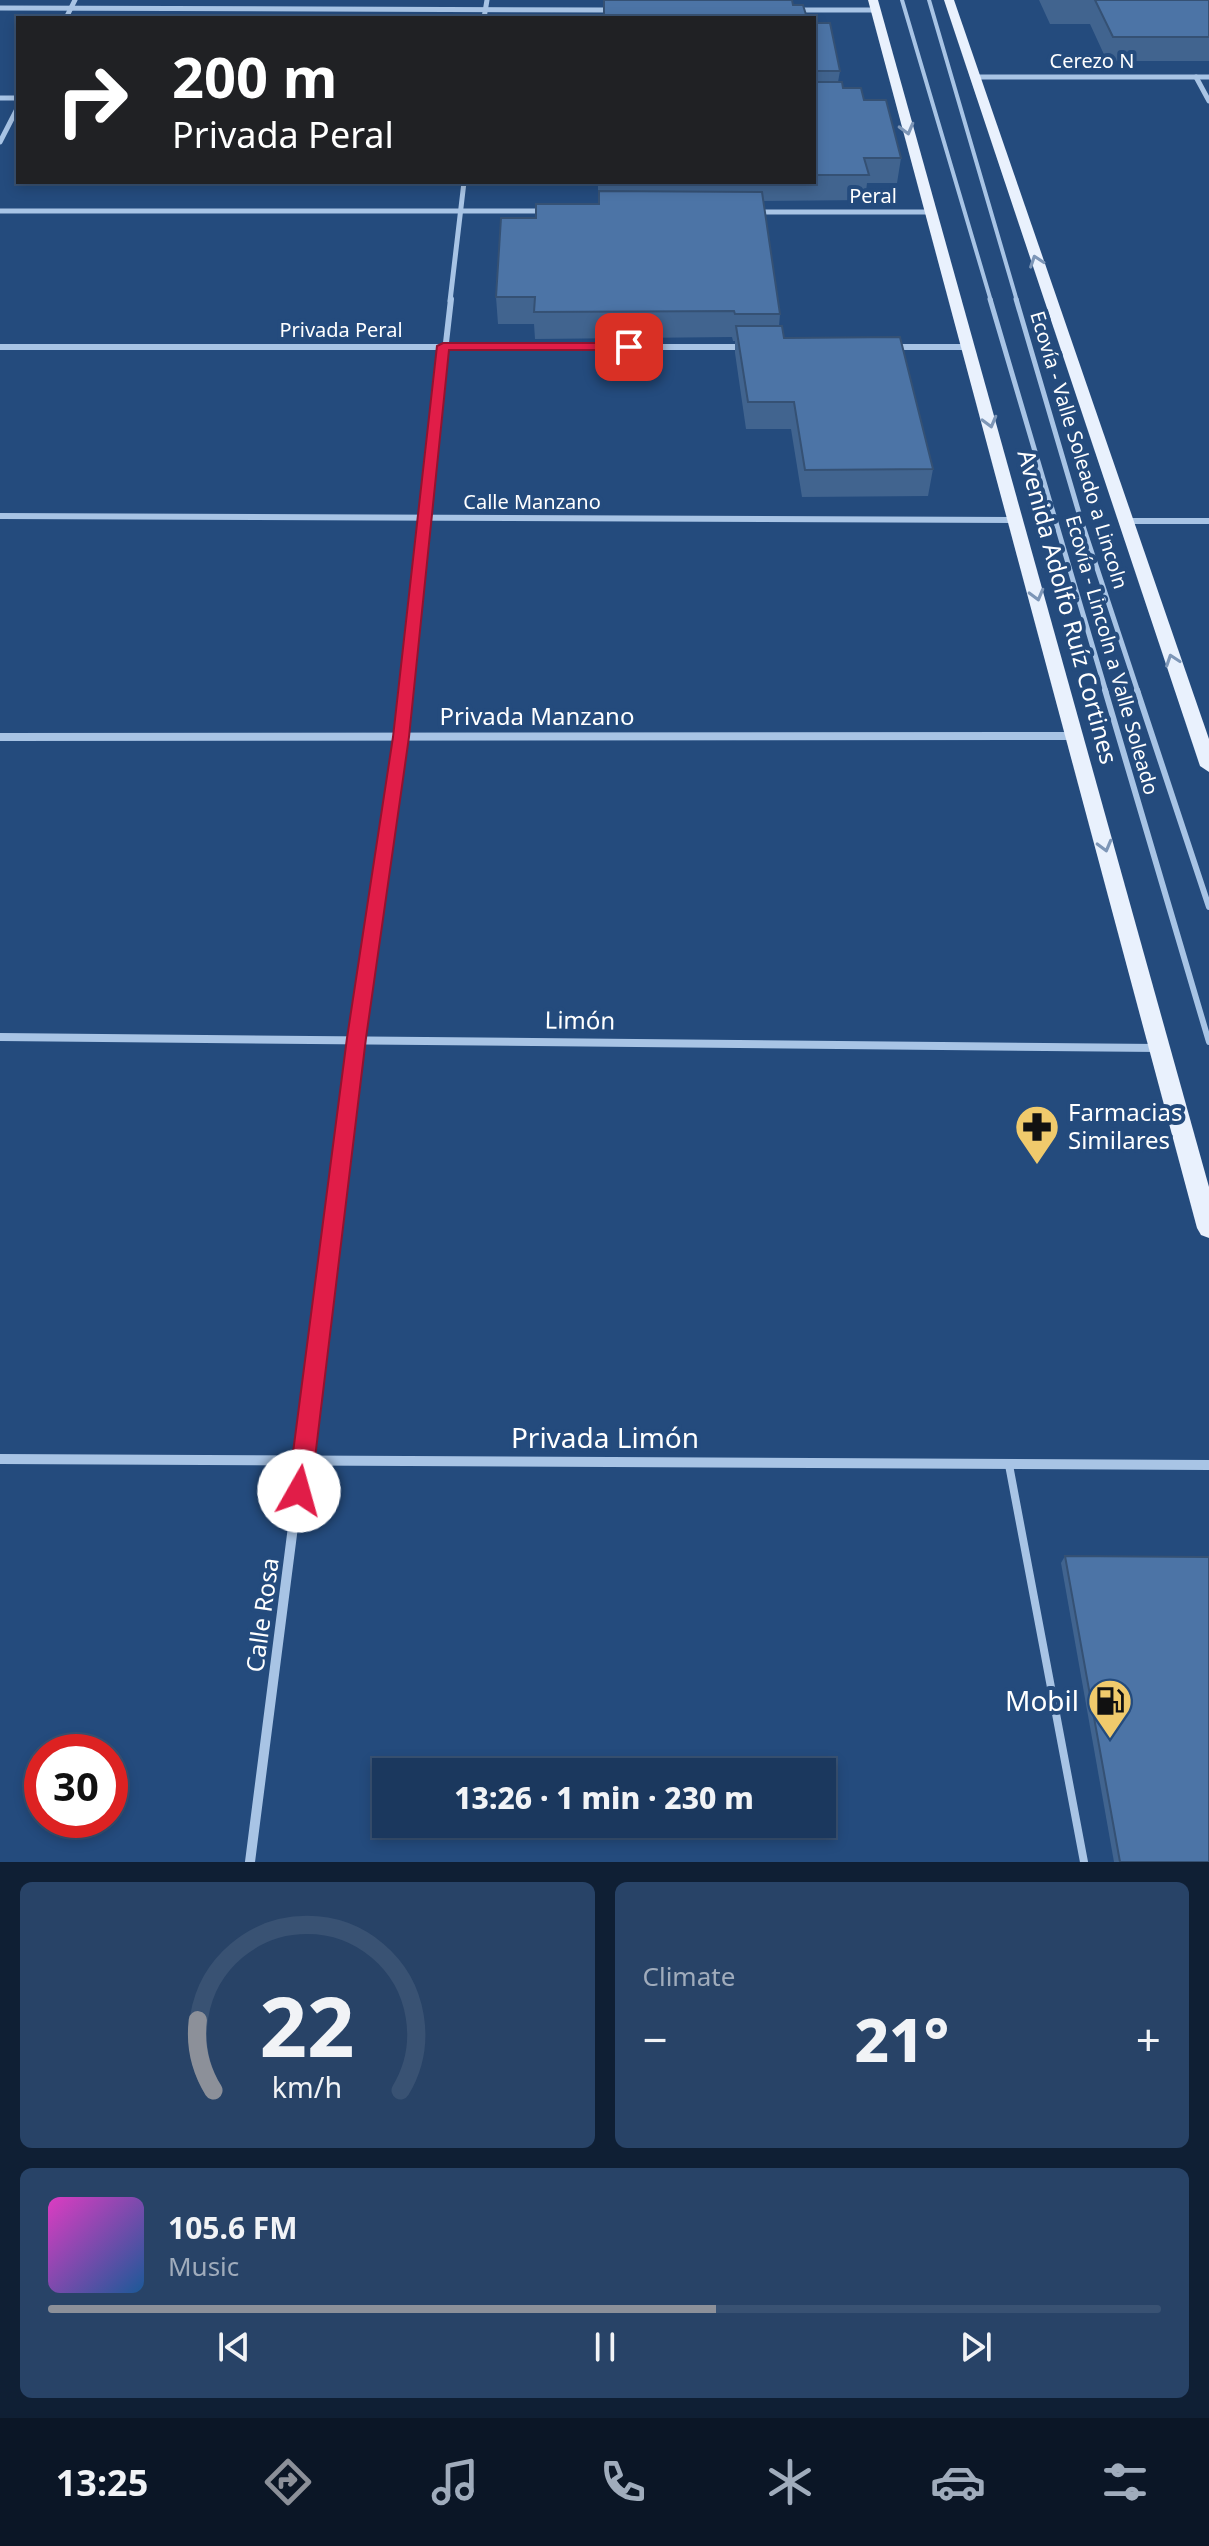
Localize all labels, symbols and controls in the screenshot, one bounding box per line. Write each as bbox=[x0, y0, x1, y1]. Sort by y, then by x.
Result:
text: 200 m bbox=[172, 38, 337, 114]
street label: Cerezo N bbox=[1050, 47, 1134, 74]
icon: right bbox=[40, 48, 144, 152]
text: Privada Peral bbox=[172, 110, 394, 159]
one-way arrow bbox=[898, 122, 915, 136]
street label: Peral bbox=[849, 182, 897, 209]
one-way arrow bbox=[1030, 255, 1046, 269]
street label: Ecovía - Valle Soleado a Lincoln bbox=[1024, 308, 1135, 592]
pin bbox=[595, 313, 663, 381]
street label: Privada Peral bbox=[279, 316, 403, 343]
icon: arrive bbox=[607, 325, 651, 369]
one-way arrow bbox=[981, 415, 997, 429]
street label: Avenida Adolfo Ruíz Cortines bbox=[1011, 446, 1126, 767]
street label: Calle Manzano bbox=[463, 488, 601, 515]
street label: Ecovía - Lincoln a Valle Soleado bbox=[1060, 512, 1165, 798]
one-way arrow bbox=[1027, 588, 1044, 602]
one-way arrow bbox=[1166, 654, 1182, 668]
street label: Privada Manzano bbox=[440, 699, 634, 732]
one-way arrow bbox=[1096, 839, 1112, 853]
street label: Limón bbox=[544, 1002, 616, 1037]
place label: Farmacias Similares bbox=[1068, 1095, 1182, 1156]
pharmacy icon: Farmacias Similares bbox=[1013, 1103, 1061, 1166]
street label: Privada Limón bbox=[511, 1418, 699, 1456]
position arrow bbox=[257, 1449, 341, 1533]
street label: Calle Rosa bbox=[237, 1555, 286, 1674]
fuel station icon: Mobil bbox=[1086, 1677, 1134, 1740]
place label: Mobil bbox=[1005, 1681, 1079, 1719]
speed limit sign: 30 bbox=[24, 1734, 128, 1838]
text: 13:26 · 1 min · 230 m bbox=[454, 1777, 754, 1818]
text: Climate bbox=[643, 1958, 735, 1994]
text: 22 bbox=[260, 1968, 355, 2081]
text: 21° bbox=[854, 1998, 949, 2080]
text: − bbox=[643, 2009, 668, 2069]
text: + bbox=[1136, 2009, 1161, 2069]
text: km/h bbox=[272, 2067, 342, 2106]
text: 105.6 FM bbox=[168, 2207, 298, 2248]
text: Music bbox=[168, 2248, 239, 2284]
icon: previous bbox=[212, 2325, 256, 2369]
icon: pause bbox=[583, 2325, 627, 2369]
icon: next bbox=[954, 2325, 998, 2369]
icon: directions bbox=[260, 2454, 316, 2510]
icon: music bbox=[427, 2454, 483, 2510]
icon: phone bbox=[595, 2454, 651, 2510]
icon: climate bbox=[762, 2454, 818, 2510]
icon: car bbox=[930, 2454, 986, 2510]
icon: filters bbox=[1097, 2454, 1153, 2510]
text: 13:25 bbox=[56, 2458, 148, 2507]

